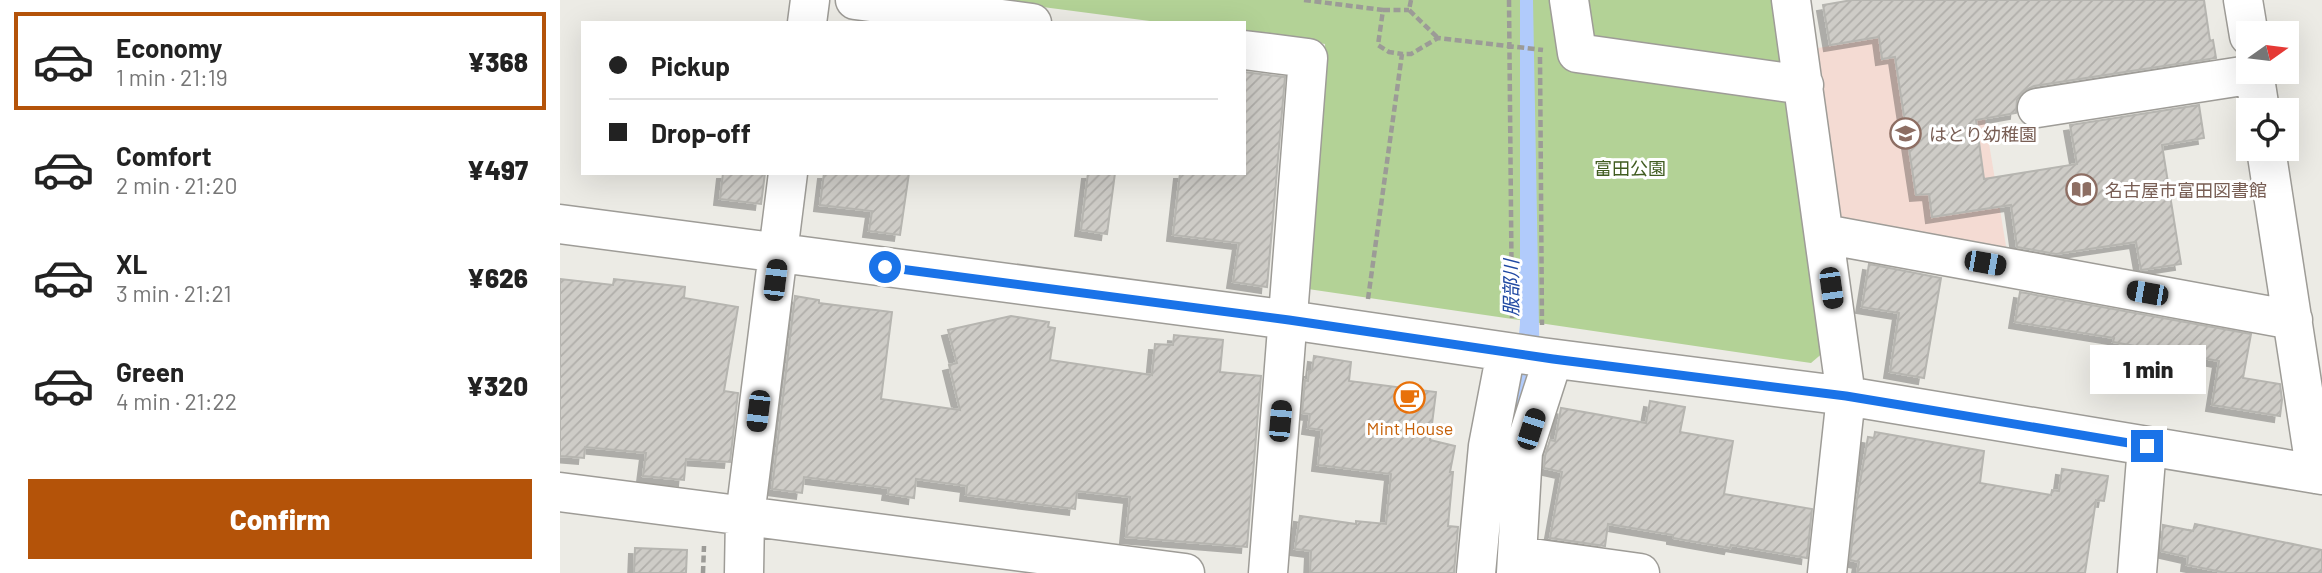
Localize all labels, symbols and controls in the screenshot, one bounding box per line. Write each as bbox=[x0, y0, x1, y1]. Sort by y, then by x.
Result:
north arrow bbox=[2236, 21, 2300, 84]
map controls bbox=[2236, 21, 2299, 161]
icon: car bbox=[32, 30, 95, 93]
text: Economy bbox=[116, 32, 222, 63]
text: ¥368 bbox=[467, 46, 528, 77]
text: Pickup bbox=[651, 50, 730, 81]
text: 1 min · 21:19 bbox=[116, 63, 228, 91]
button: locate bbox=[2236, 98, 2299, 161]
text: Drop-off bbox=[651, 117, 751, 148]
school or university icon: はとり幼稚園 bbox=[1889, 117, 1923, 151]
place label: はとり幼稚園 bbox=[1929, 123, 2037, 145]
icon: car bbox=[32, 138, 95, 201]
text: Comfort bbox=[116, 140, 212, 171]
text: ¥497 bbox=[467, 154, 528, 185]
park label: 富田公園 bbox=[1594, 157, 1666, 179]
text: 2 min · 21:20 bbox=[116, 171, 237, 199]
library icon: 名古屋市富田図書館 bbox=[2065, 173, 2099, 207]
place label: 名古屋市富田図書館 bbox=[2105, 179, 2267, 201]
icon: car bbox=[32, 246, 95, 309]
text: XL bbox=[116, 248, 147, 279]
car bbox=[1963, 249, 2008, 277]
route start bbox=[869, 251, 901, 283]
car bbox=[763, 258, 788, 302]
water label: 服部川 bbox=[1499, 258, 1522, 317]
text: ¥626 bbox=[467, 262, 528, 293]
car bbox=[1818, 266, 1845, 310]
text: 3 min · 21:21 bbox=[116, 279, 232, 307]
car bbox=[2125, 279, 2170, 307]
callout: 1 min bbox=[2089, 344, 2205, 394]
icon: car bbox=[32, 354, 95, 417]
text: 1 min bbox=[2123, 355, 2173, 383]
text: Green bbox=[116, 356, 184, 387]
text: ¥320 bbox=[466, 370, 528, 401]
cafe icon: Mint House bbox=[1393, 381, 1427, 415]
text: 4 min · 21:22 bbox=[116, 387, 237, 415]
car bbox=[746, 389, 771, 433]
car bbox=[1268, 399, 1293, 443]
car bbox=[1515, 406, 1548, 452]
place label: Mint House bbox=[1367, 417, 1453, 439]
route end bbox=[2131, 430, 2163, 462]
button: Confirm bbox=[28, 479, 532, 559]

